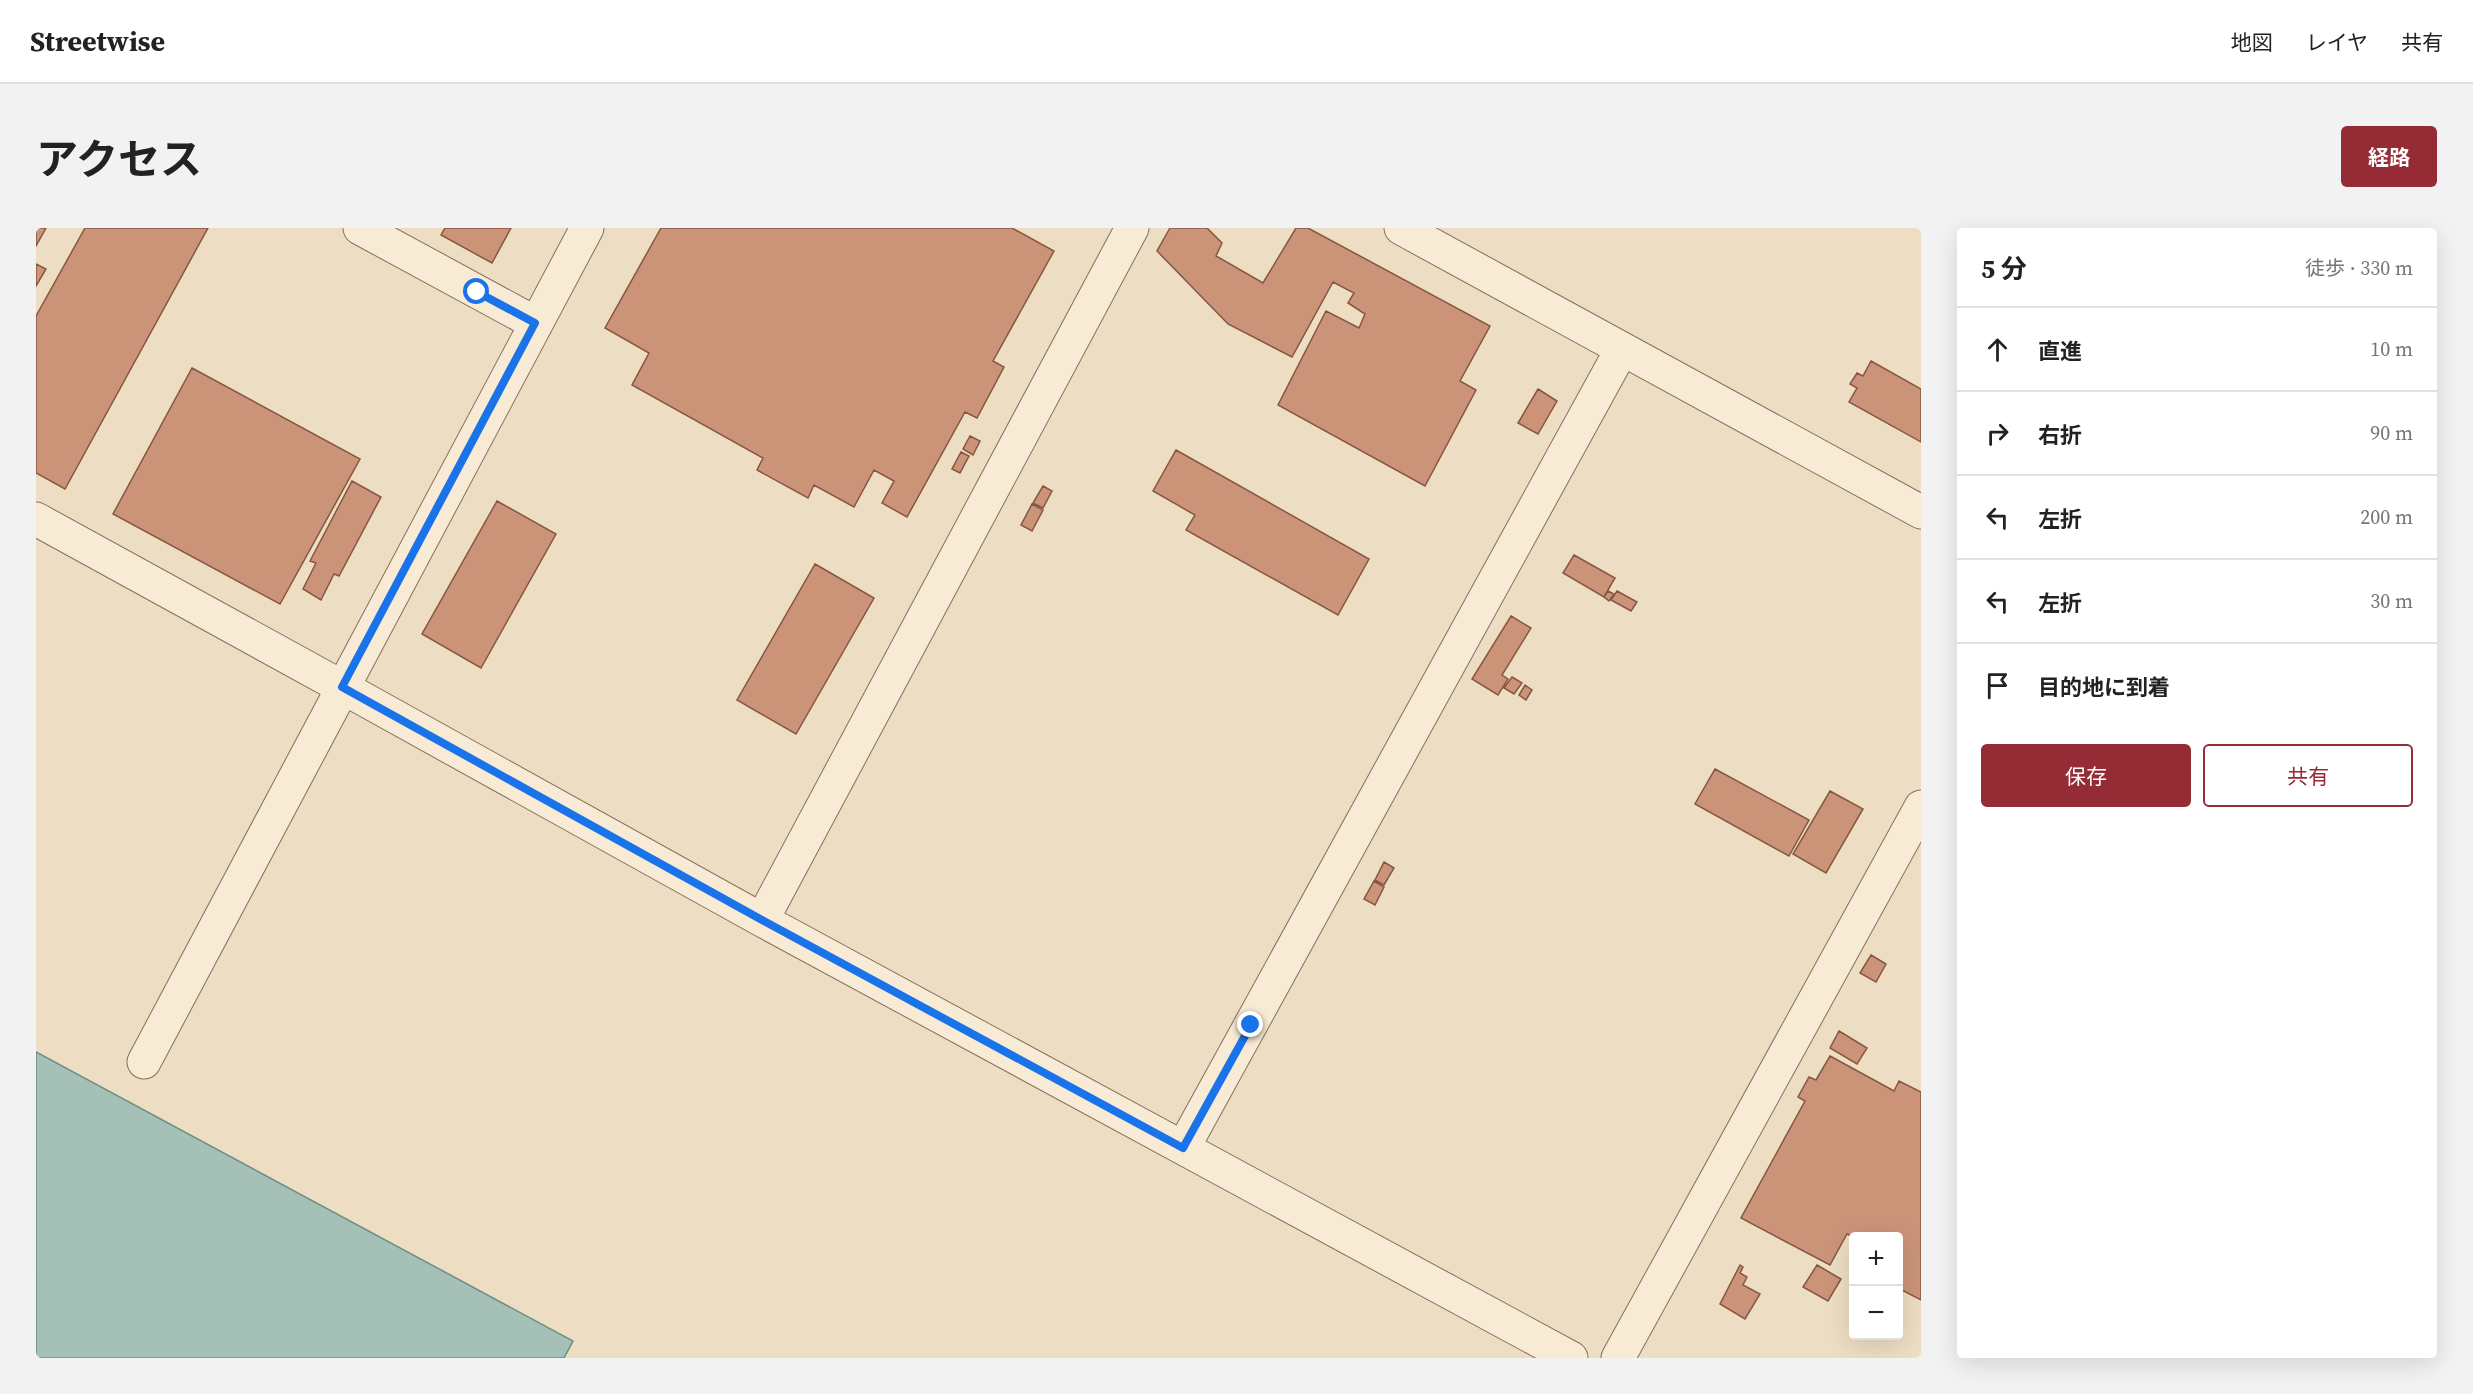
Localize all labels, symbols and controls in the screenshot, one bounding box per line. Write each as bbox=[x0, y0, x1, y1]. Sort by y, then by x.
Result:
text: Streetwise bbox=[30, 22, 165, 60]
text: 地図 bbox=[2231, 28, 2273, 57]
text: レイヤ bbox=[2306, 28, 2368, 57]
text: 共有 bbox=[2401, 28, 2443, 57]
button: 経路 bbox=[2341, 126, 2437, 187]
text: アクセス bbox=[36, 130, 202, 188]
text: 5 分 bbox=[1981, 251, 2027, 287]
text: 徒歩 · 330 m bbox=[2305, 254, 2413, 282]
route start bbox=[463, 278, 489, 304]
icon: ahead bbox=[1981, 333, 2014, 366]
text: 10 m bbox=[2370, 335, 2413, 363]
text: 直進 bbox=[2038, 336, 2082, 366]
icon: right bbox=[1981, 417, 2014, 450]
text: 90 m bbox=[2370, 419, 2413, 447]
text: 右折 bbox=[2038, 420, 2082, 450]
icon: left bbox=[1981, 501, 2014, 534]
text: 200 m bbox=[2360, 503, 2413, 531]
text: 左折 bbox=[2038, 504, 2082, 534]
icon: left bbox=[1981, 585, 2014, 618]
text: 30 m bbox=[2370, 587, 2413, 615]
text: 左折 bbox=[2038, 588, 2082, 618]
icon: arrive bbox=[1981, 669, 2014, 702]
text: 目的地に到着 bbox=[2038, 672, 2170, 702]
button: 保存 bbox=[1981, 744, 2191, 807]
button: 共有 bbox=[2203, 744, 2413, 807]
route end bbox=[1237, 1011, 1263, 1037]
map controls bbox=[1849, 1232, 1903, 1340]
button: + bbox=[1849, 1232, 1903, 1286]
button: − bbox=[1849, 1286, 1903, 1340]

